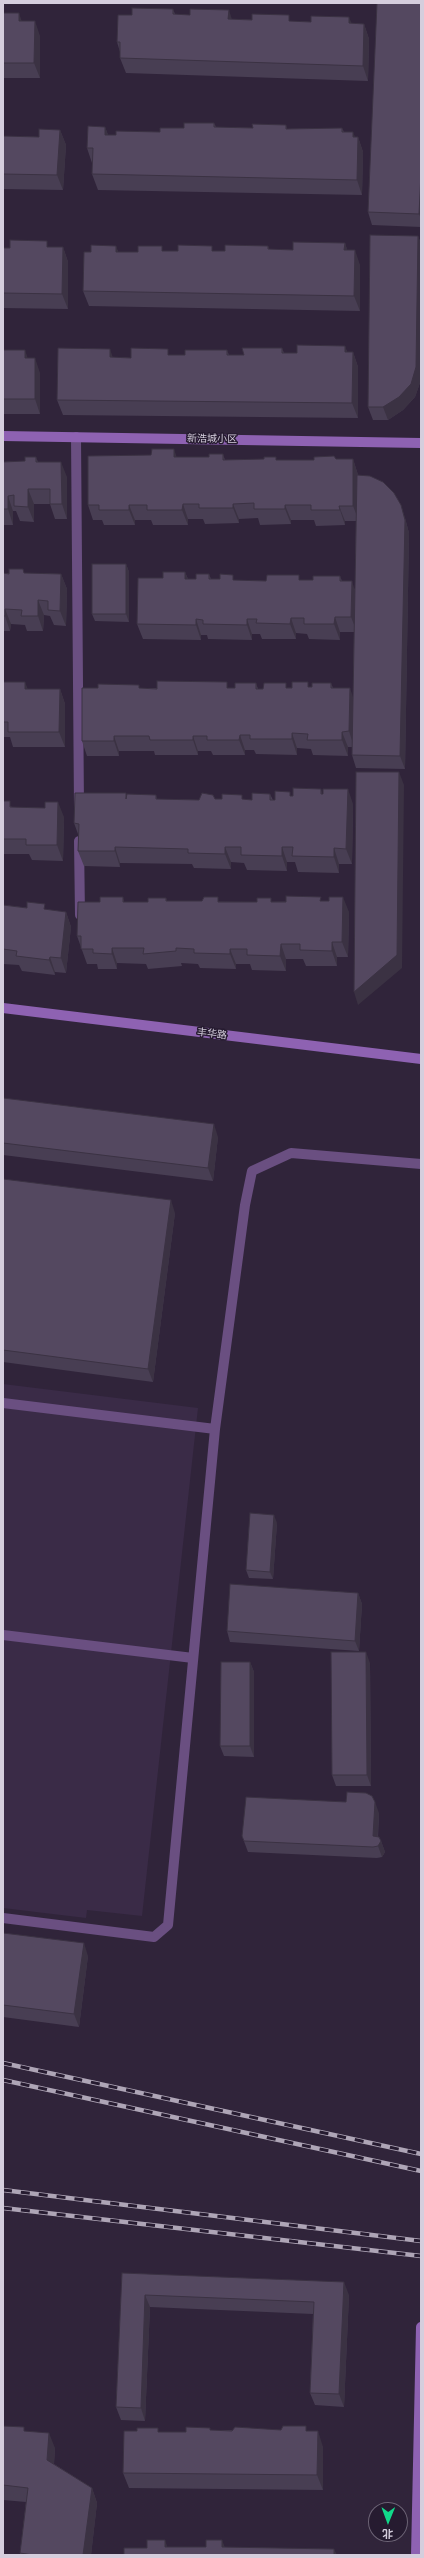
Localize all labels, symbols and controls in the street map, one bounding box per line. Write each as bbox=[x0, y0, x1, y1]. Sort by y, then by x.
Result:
street label: 新浩城小区 bbox=[187, 433, 237, 445]
street label: 丰华路 bbox=[196, 1026, 228, 1042]
north arrow bbox=[368, 2502, 408, 2542]
text: 北 bbox=[382, 2527, 393, 2540]

